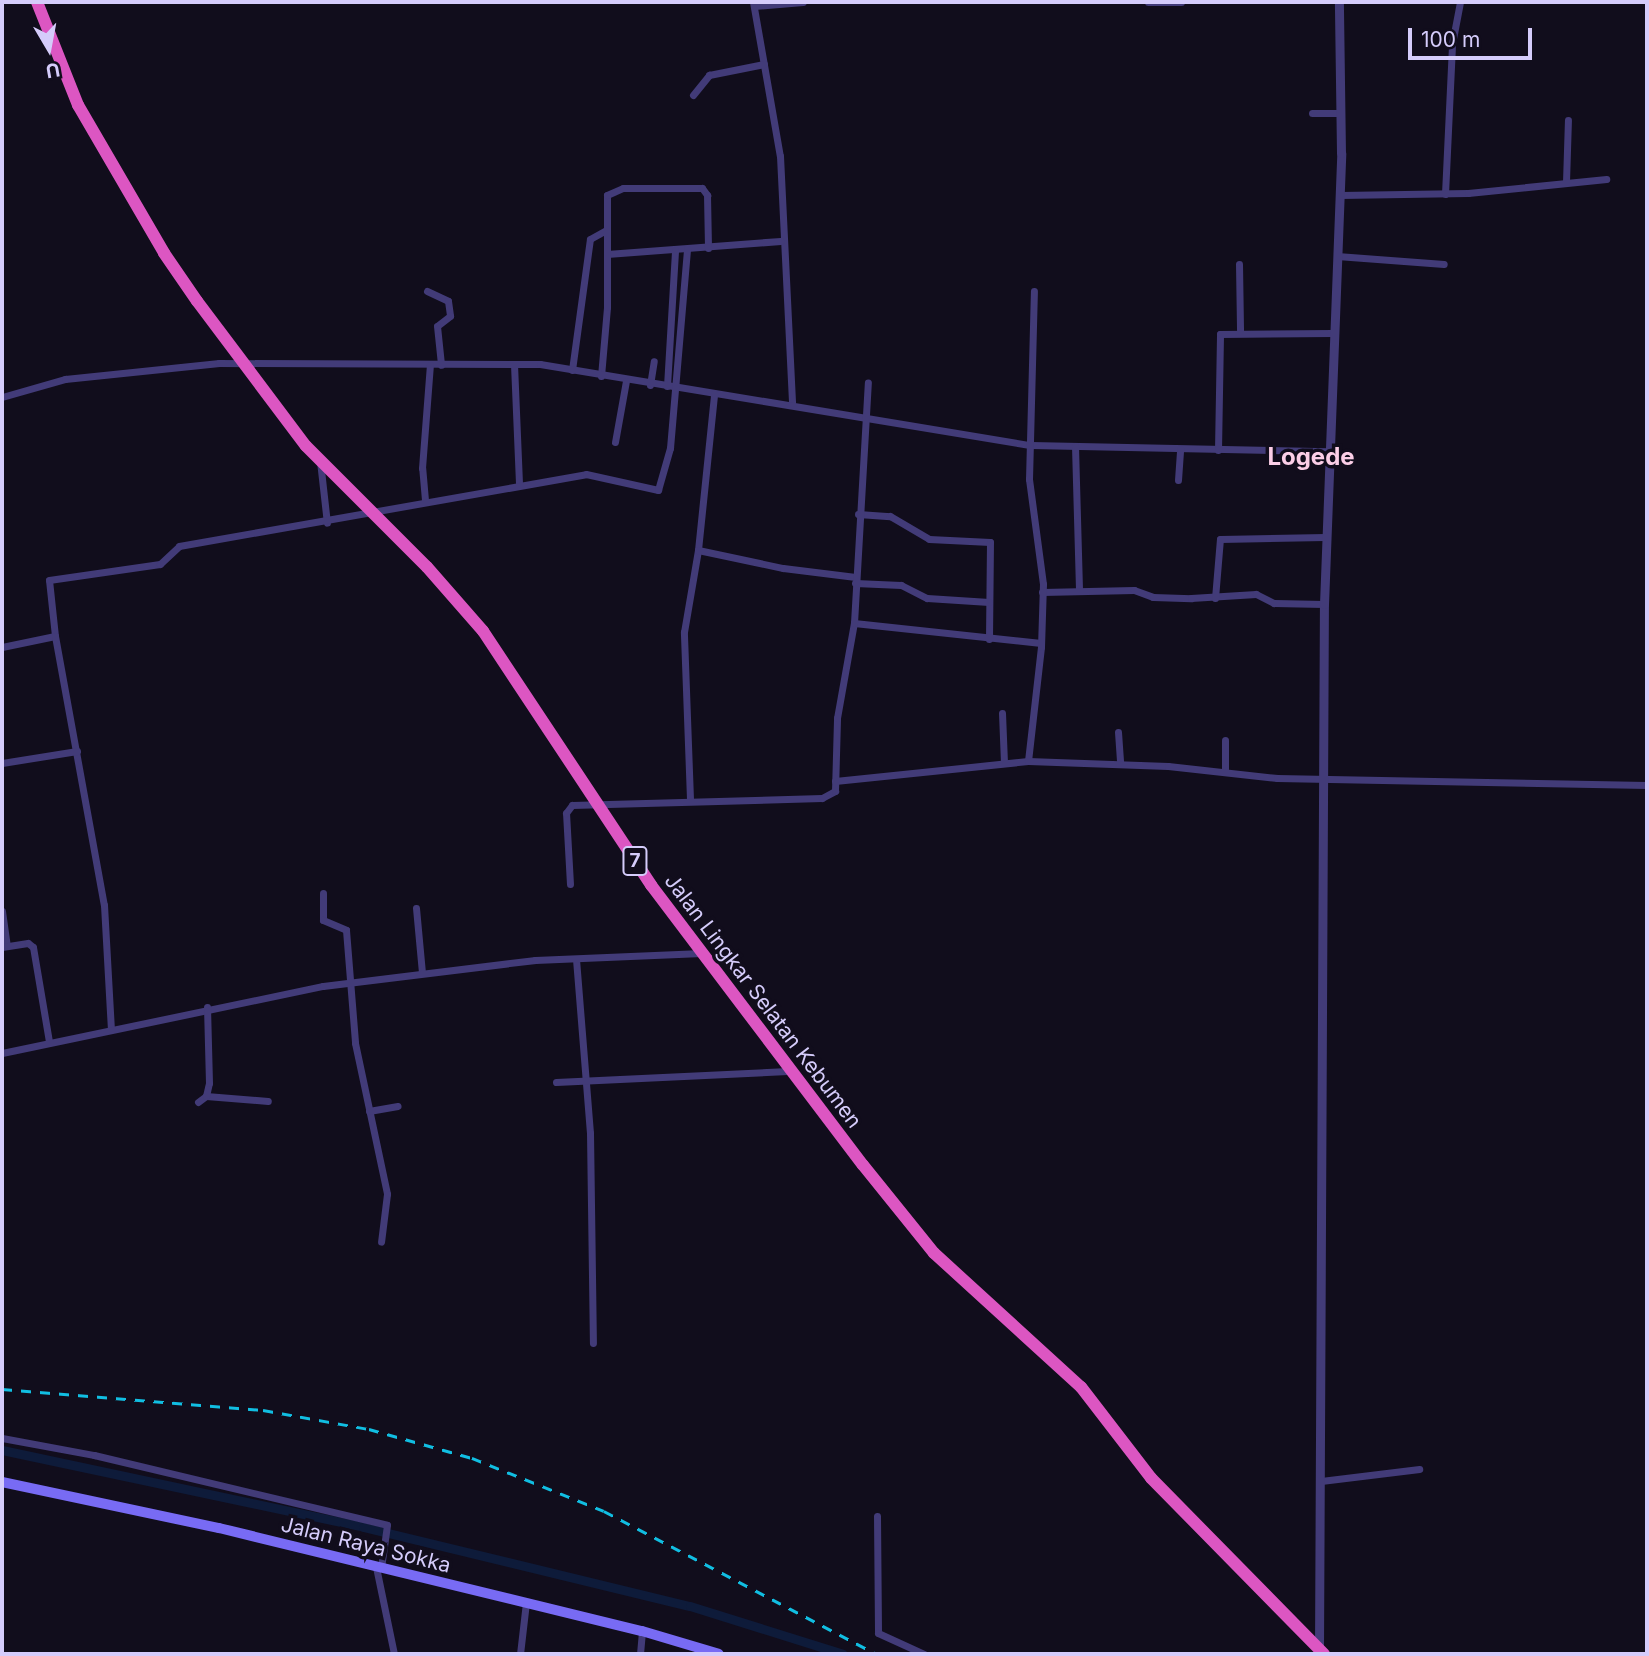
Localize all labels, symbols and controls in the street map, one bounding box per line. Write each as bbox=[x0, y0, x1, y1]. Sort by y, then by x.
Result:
north arrow bbox=[14, 14, 84, 84]
scale bar bbox=[1411, 14, 1535, 58]
text: 100 m bbox=[1421, 27, 1480, 52]
text: U bbox=[44, 58, 62, 83]
district label: Logede bbox=[1267, 443, 1355, 471]
road number: 7 bbox=[621, 846, 649, 876]
street label: Jalan Lingkar Selatan Kebumen bbox=[659, 869, 867, 1133]
street label: Jalan Raya Sokka bbox=[278, 1512, 454, 1578]

